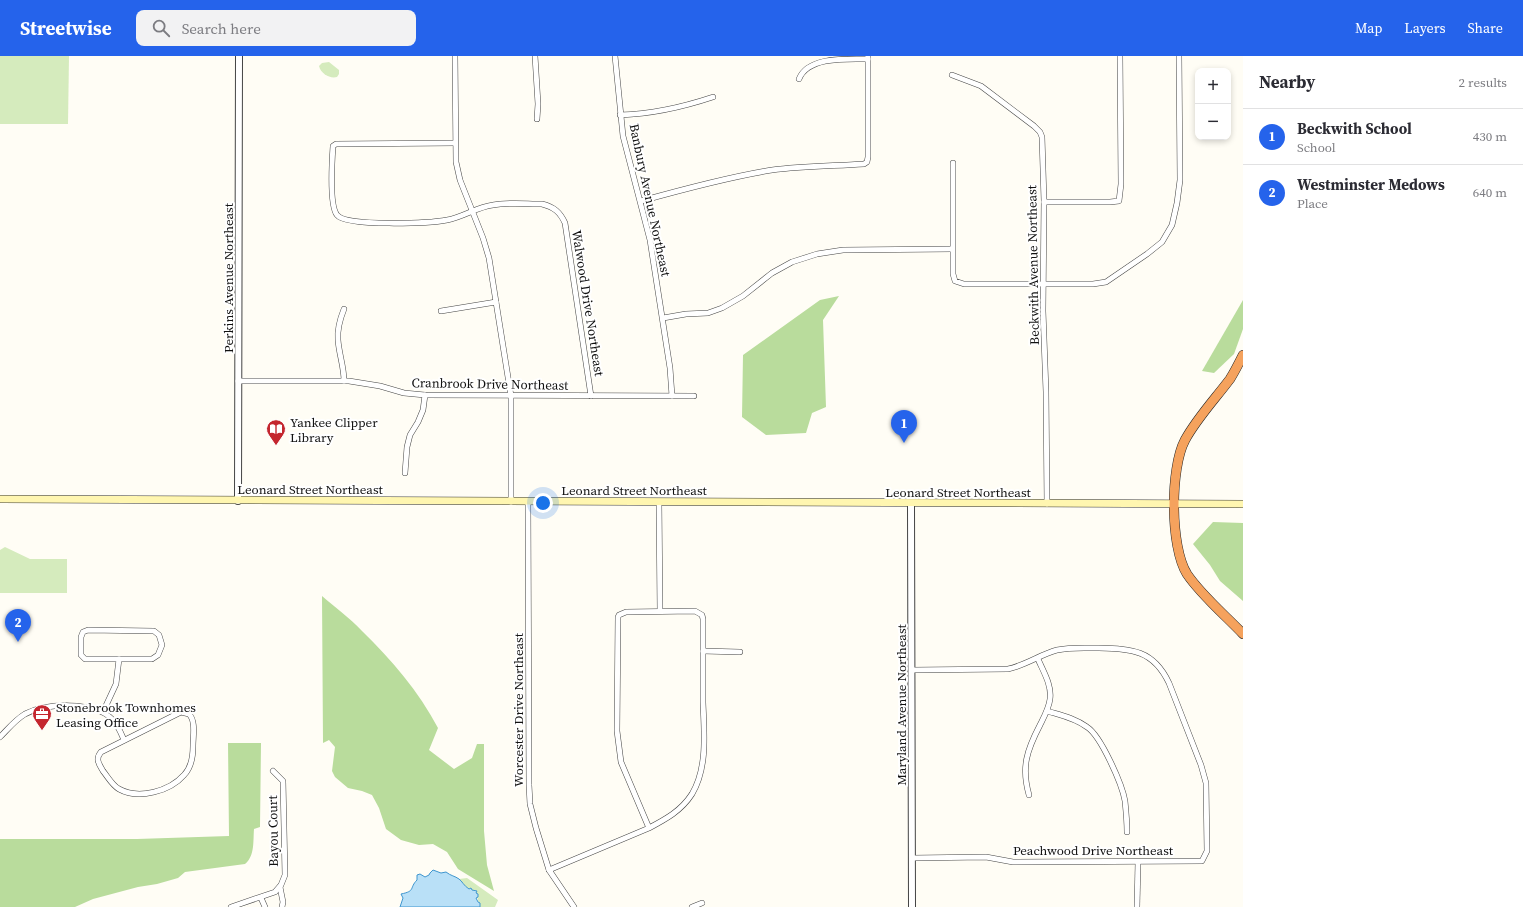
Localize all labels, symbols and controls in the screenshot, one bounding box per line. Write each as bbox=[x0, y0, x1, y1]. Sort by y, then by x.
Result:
search box bbox=[136, 10, 416, 46]
text: Streetwise bbox=[20, 15, 112, 41]
icon: search bbox=[150, 17, 172, 39]
text: Search here bbox=[182, 18, 261, 39]
text: Map bbox=[1355, 18, 1382, 38]
text: Layers bbox=[1404, 18, 1446, 38]
text: Share bbox=[1468, 18, 1503, 38]
map controls bbox=[1195, 68, 1231, 140]
button: + bbox=[1195, 68, 1231, 104]
text: Nearby bbox=[1259, 70, 1315, 94]
text: 2 results bbox=[1459, 74, 1507, 91]
button: − bbox=[1195, 104, 1231, 140]
text: Beckwith School bbox=[1297, 118, 1412, 139]
street label: Banbury Avenue Northeast bbox=[625, 122, 675, 279]
text: 1 bbox=[1268, 128, 1276, 145]
text: 430 m bbox=[1473, 128, 1507, 145]
text: School bbox=[1297, 139, 1336, 156]
text: Westminster Medows bbox=[1297, 174, 1445, 195]
street label: Beckwith Avenue Northeast bbox=[1023, 184, 1043, 345]
text: 2 bbox=[1268, 184, 1276, 201]
text: 640 m bbox=[1473, 184, 1507, 201]
text: Place bbox=[1297, 195, 1328, 212]
street label: Perkins Avenue Northeast bbox=[220, 202, 237, 353]
street label: Walwood Drive Northeast bbox=[568, 229, 608, 378]
street label: Cranbrook Drive Northeast bbox=[411, 374, 569, 394]
pin: 1 bbox=[891, 410, 917, 443]
place label: Yankee Clipper Library bbox=[290, 414, 378, 446]
library icon: Yankee Clipper Library bbox=[265, 418, 287, 446]
street label: Leonard Street Northeast bbox=[237, 481, 384, 498]
street label: Leonard Street Northeast bbox=[561, 482, 708, 499]
street label: Leonard Street Northeast bbox=[885, 484, 1032, 501]
your location bbox=[533, 493, 553, 513]
pin: 2 bbox=[5, 609, 31, 642]
street label: Maryland Avenue Northeast bbox=[893, 623, 910, 786]
street label: Worcester Drive Northeast bbox=[510, 632, 527, 787]
place label: Stonebrook Townhomes Leasing Office bbox=[56, 699, 196, 731]
office icon: Stonebrook Townhomes Leasing Office bbox=[31, 703, 53, 731]
street label: Bayou Court bbox=[264, 794, 282, 867]
street label: Peachwood Drive Northeast bbox=[1013, 842, 1174, 859]

